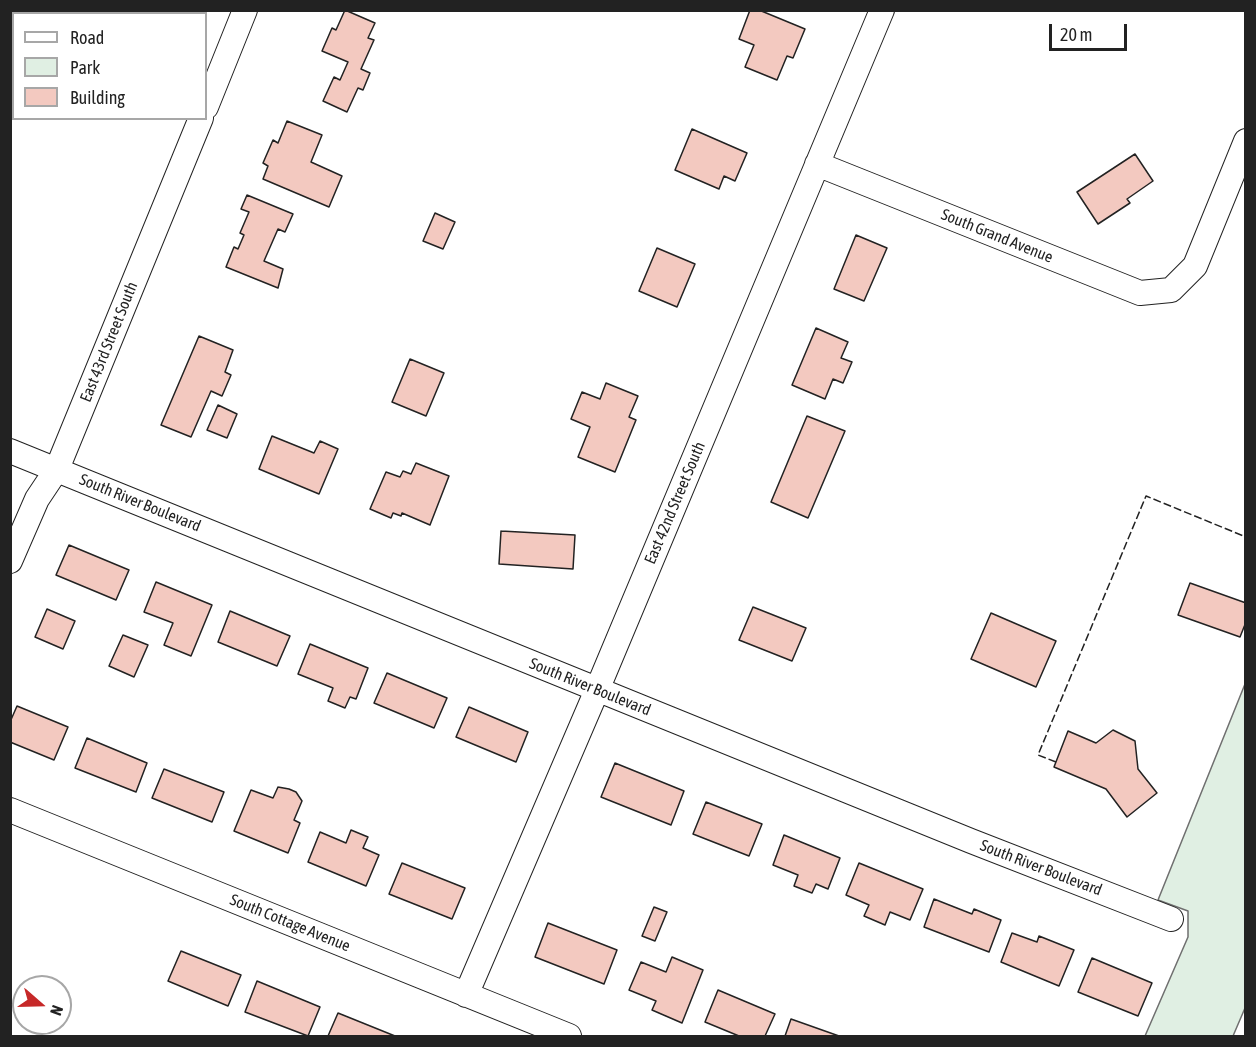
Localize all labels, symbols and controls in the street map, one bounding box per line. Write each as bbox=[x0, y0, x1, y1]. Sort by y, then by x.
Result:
legend bbox=[12, 12, 207, 120]
scale bar bbox=[1052, 12, 1130, 50]
text: 20 m bbox=[1060, 24, 1092, 45]
text: Road bbox=[70, 27, 104, 48]
text: Park bbox=[70, 57, 100, 78]
text: Building bbox=[70, 87, 125, 108]
street label: South Grand Avenue bbox=[938, 205, 1056, 267]
street label: East 43rd Street South bbox=[76, 279, 142, 405]
street label: East 42nd Street South bbox=[641, 439, 709, 567]
street label: South River Boulevard bbox=[77, 470, 203, 536]
street label: South River Boulevard bbox=[527, 654, 653, 720]
street label: South River Boulevard bbox=[977, 836, 1105, 900]
street label: South Cottage Avenue bbox=[227, 890, 353, 956]
north arrow bbox=[12, 975, 72, 1035]
text: N bbox=[47, 1003, 67, 1018]

